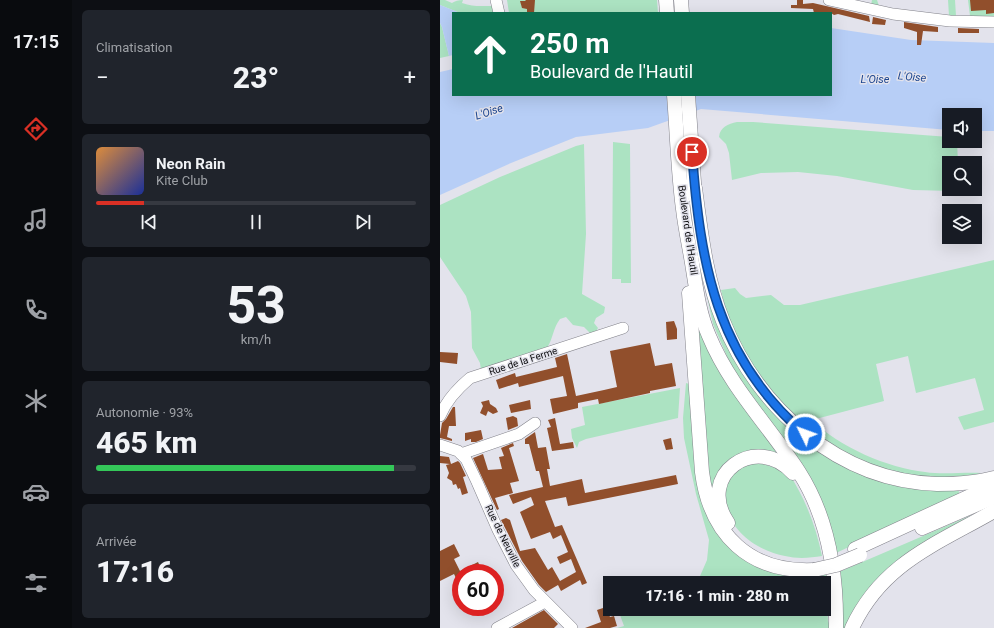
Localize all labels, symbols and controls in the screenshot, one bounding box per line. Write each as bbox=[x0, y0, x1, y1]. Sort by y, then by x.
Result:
text: 250 m bbox=[530, 27, 609, 60]
icon: ahead bbox=[464, 28, 516, 80]
text: 17:15 bbox=[13, 31, 59, 52]
text: Climatisation bbox=[96, 40, 172, 55]
text: 23° bbox=[233, 60, 279, 95]
text: Boulevard de l'Hautil bbox=[530, 61, 693, 82]
text: − bbox=[96, 65, 109, 90]
text: + bbox=[404, 65, 416, 90]
water label: L'Oise bbox=[897, 69, 927, 85]
water label: L’Oise bbox=[861, 73, 890, 86]
water label: L'Oise bbox=[473, 101, 505, 123]
map controls bbox=[942, 108, 982, 244]
button: sound bbox=[942, 108, 982, 148]
icon: directions bbox=[22, 115, 50, 143]
pin bbox=[675, 135, 709, 169]
icon: arrive bbox=[681, 141, 703, 163]
text: Neon Rain bbox=[156, 155, 225, 173]
button: search bbox=[942, 156, 982, 196]
text: Kite Club bbox=[156, 173, 208, 188]
street label: Boulevard de l'Hautil bbox=[676, 184, 700, 276]
button: layers bbox=[942, 204, 982, 244]
icon: music bbox=[22, 206, 50, 234]
icon: previous bbox=[138, 211, 160, 233]
icon: pause bbox=[245, 211, 267, 233]
icon: next bbox=[352, 211, 374, 233]
text: 53 bbox=[226, 275, 286, 336]
icon: phone bbox=[22, 296, 50, 324]
text: km/h bbox=[241, 332, 271, 347]
street label: Rue de la Ferme bbox=[487, 345, 559, 377]
icon: climate bbox=[22, 387, 50, 415]
text: Autonomie · 93% bbox=[96, 405, 193, 420]
position arrow bbox=[784, 413, 826, 455]
text: 465 km bbox=[96, 425, 198, 460]
icon: car bbox=[22, 478, 50, 506]
street label: Rue de Neuville bbox=[483, 503, 523, 569]
text: Arrivée bbox=[96, 534, 136, 549]
text: 17:16 bbox=[96, 554, 174, 589]
speed limit sign: 60 bbox=[452, 564, 504, 616]
icon: filters bbox=[22, 569, 50, 597]
text: 17:16 · 1 min · 280 m bbox=[645, 587, 789, 605]

